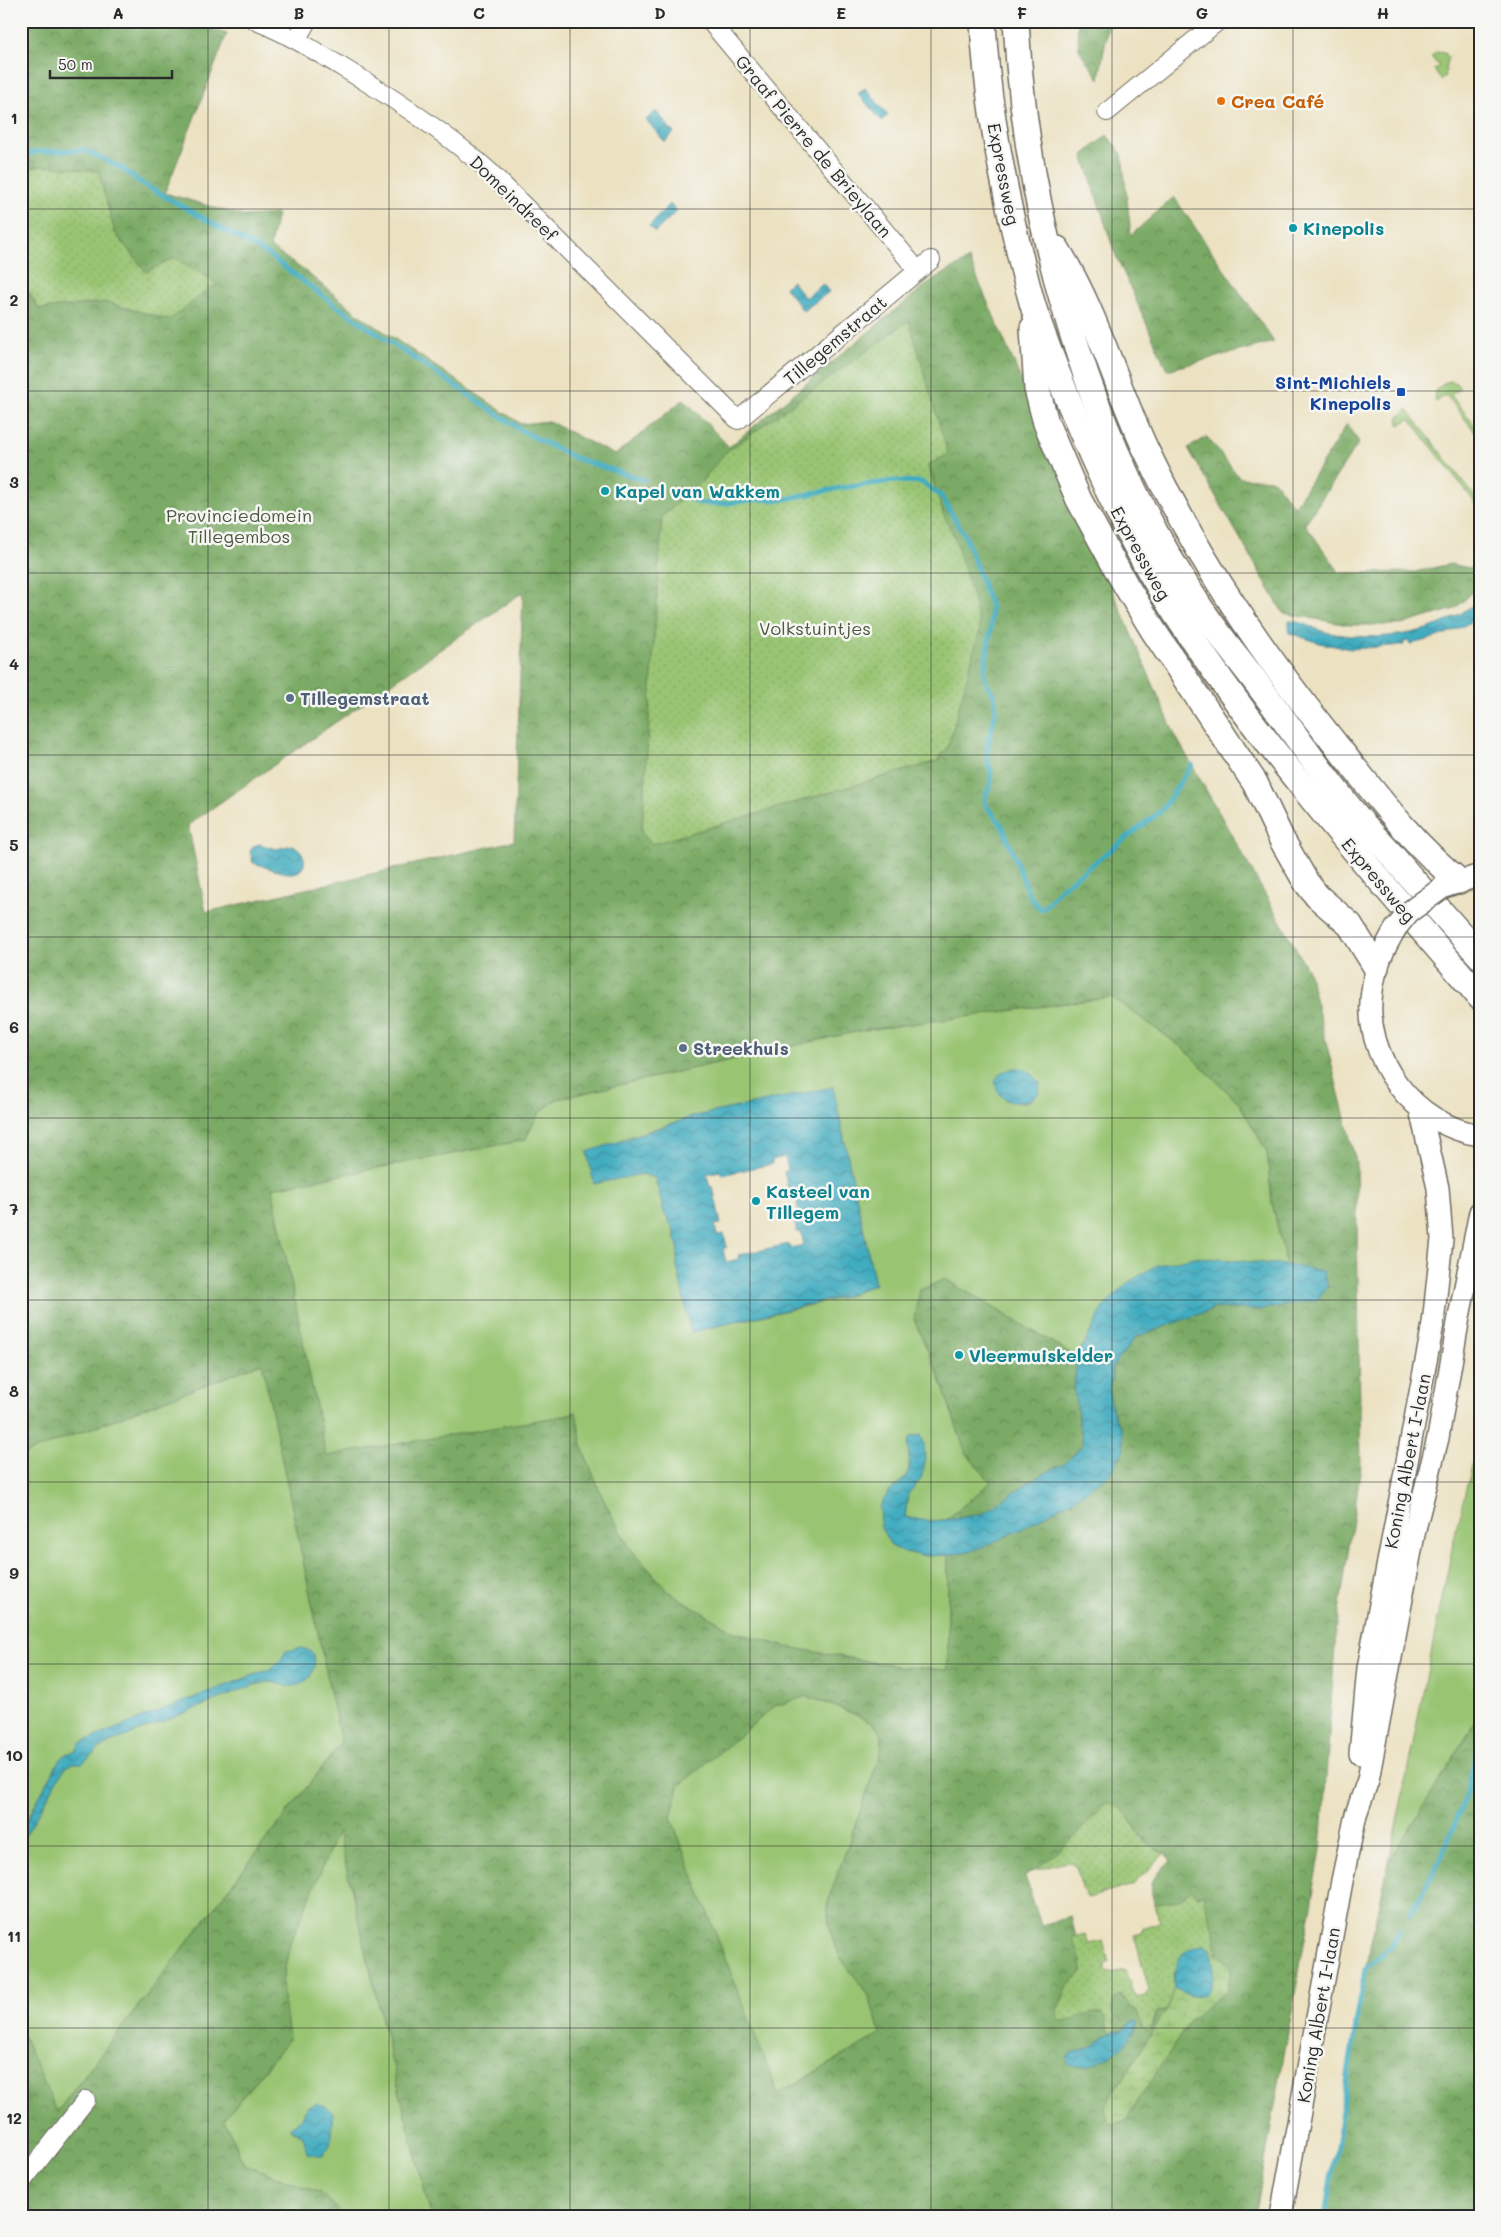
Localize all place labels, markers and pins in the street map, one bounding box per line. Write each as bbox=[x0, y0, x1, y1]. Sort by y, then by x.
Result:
place label: Crea Café bbox=[1231, 89, 1324, 113]
marker: Crea Café bbox=[1215, 95, 1227, 107]
place label: Kinepolis bbox=[1303, 216, 1384, 240]
marker: Kinepolis bbox=[1287, 222, 1299, 234]
place label: Sint-Michiels Kinepolis bbox=[1275, 370, 1391, 415]
marker: Sint-Michiels Kinepolis bbox=[1395, 386, 1407, 398]
place label: Kapel van Wakkem bbox=[615, 479, 780, 503]
marker: Kapel van Wakkem bbox=[599, 485, 611, 497]
place label: Tillegemstraat bbox=[300, 686, 429, 710]
marker: Tillegemstraat bbox=[284, 692, 296, 704]
place label: Streekhuis bbox=[693, 1036, 789, 1060]
marker: Streekhuis bbox=[677, 1042, 689, 1054]
place label: Kasteel van Tillegem bbox=[766, 1179, 870, 1224]
marker: Kasteel van Tillegem bbox=[750, 1195, 762, 1207]
place label: Vleermuiskelder bbox=[969, 1343, 1113, 1367]
marker: Vleermuiskelder bbox=[953, 1349, 965, 1361]

